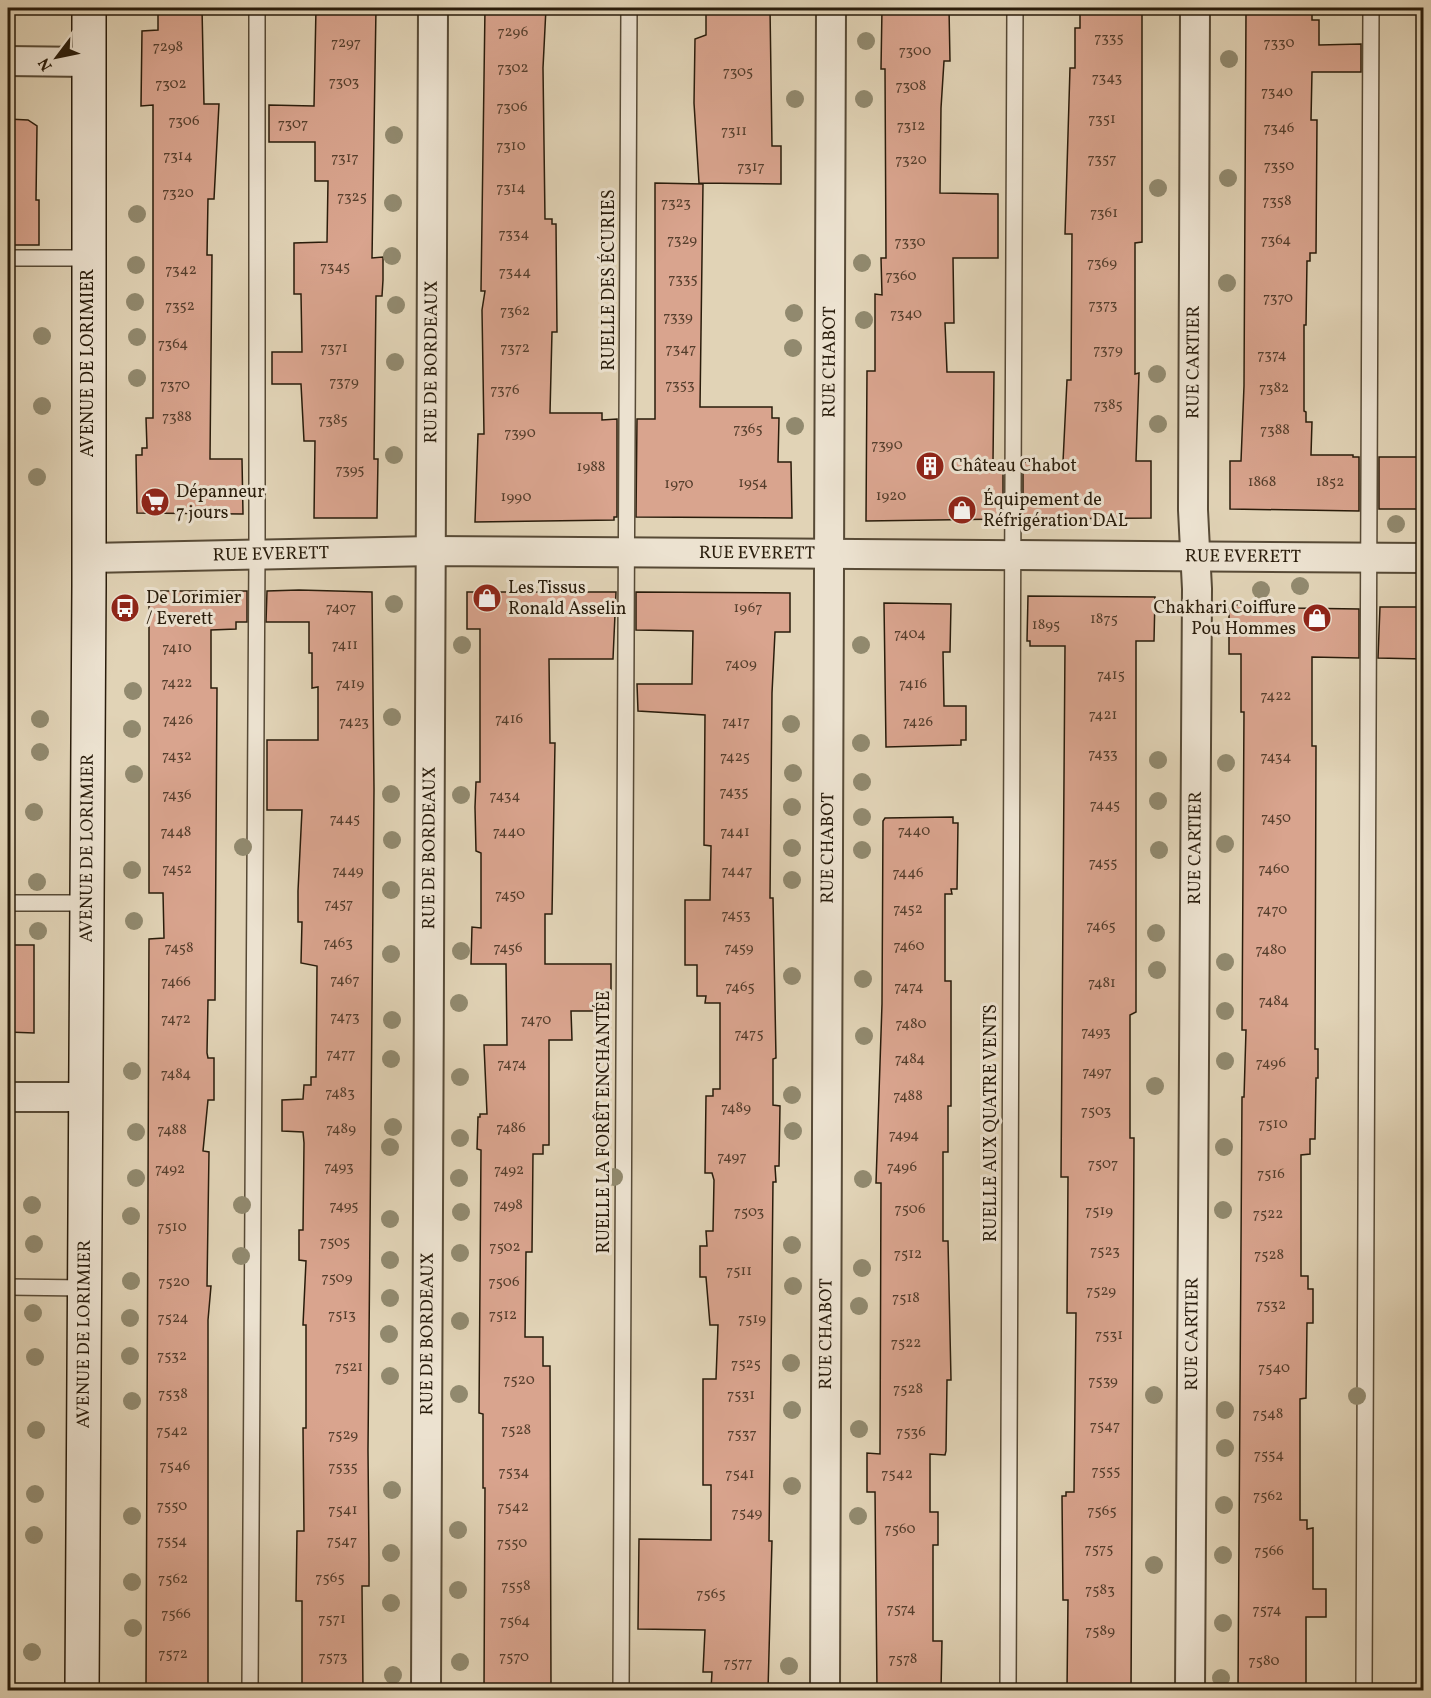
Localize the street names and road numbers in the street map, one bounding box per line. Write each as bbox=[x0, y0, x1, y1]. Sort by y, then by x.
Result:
street label: RUELLE DES ÉCURIES bbox=[597, 189, 622, 371]
street label: AVENUE DE LORIMIER bbox=[76, 269, 101, 457]
street label: RUE DE BORDEAUX bbox=[419, 280, 444, 444]
street label: RUE CARTIER bbox=[1181, 305, 1206, 419]
street label: RUE CHABOT bbox=[817, 306, 842, 418]
street label: RUE EVERETT bbox=[699, 540, 816, 566]
street label: RUE EVERETT bbox=[213, 541, 330, 568]
street label: RUE EVERETT bbox=[1185, 544, 1302, 570]
street label: AVENUE DE LORIMIER bbox=[74, 753, 100, 943]
street label: RUE DE BORDEAUX bbox=[417, 766, 442, 930]
street label: RUE CARTIER bbox=[1182, 791, 1208, 905]
street label: RUE CHABOT bbox=[815, 792, 841, 904]
street label: RUELLE LA FORÊT ENCHANTÉE bbox=[592, 990, 617, 1254]
street label: RUELLE AUX QUATRE VENTS bbox=[979, 1004, 1004, 1242]
street label: AVENUE DE LORIMIER bbox=[71, 1239, 97, 1429]
street label: RUE DE BORDEAUX bbox=[415, 1252, 440, 1416]
street label: RUE CARTIER bbox=[1179, 1277, 1205, 1391]
street label: RUE CHABOT bbox=[814, 1278, 839, 1390]

